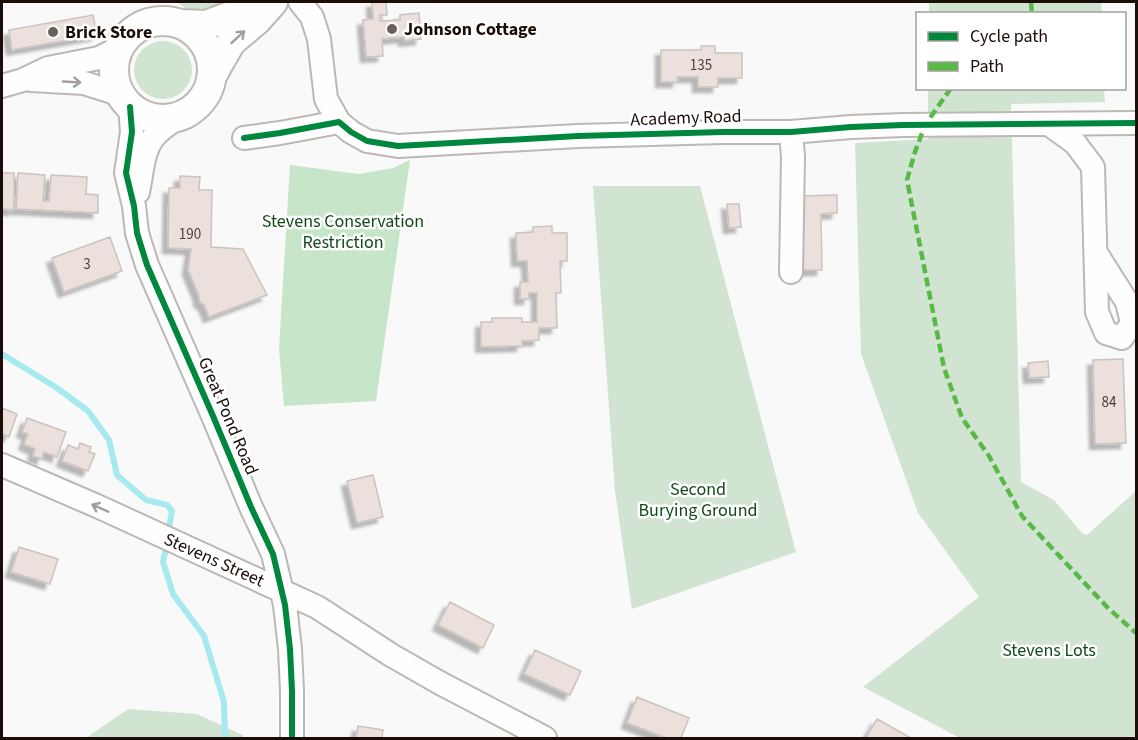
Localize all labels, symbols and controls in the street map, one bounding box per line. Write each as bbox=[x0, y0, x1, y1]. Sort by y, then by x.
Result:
legend bbox=[916, 12, 1126, 90]
place label: Johnson Cottage bbox=[404, 17, 537, 42]
place label: Brick Store bbox=[65, 20, 152, 45]
marker: Johnson Cottage bbox=[385, 22, 399, 36]
text: Cycle path bbox=[970, 24, 1048, 49]
marker: Brick Store bbox=[46, 25, 60, 39]
one-way arrow bbox=[230, 30, 245, 44]
text: Path bbox=[970, 54, 1004, 79]
house number: 135 bbox=[690, 55, 712, 76]
one-way arrow bbox=[62, 77, 82, 88]
street label: Academy Road bbox=[630, 104, 742, 132]
park label: Stevens Conservation Restriction bbox=[262, 209, 424, 255]
house number: 190 bbox=[179, 224, 201, 245]
house number: 3 bbox=[83, 254, 91, 275]
street label: Great Pond Road bbox=[192, 353, 264, 479]
house number: 84 bbox=[1102, 392, 1117, 413]
park label: Second Burying Ground bbox=[639, 477, 757, 523]
one-way arrow bbox=[92, 501, 110, 513]
street label: Stevens Street bbox=[160, 527, 268, 593]
park label: Stevens Lots bbox=[1002, 638, 1096, 663]

